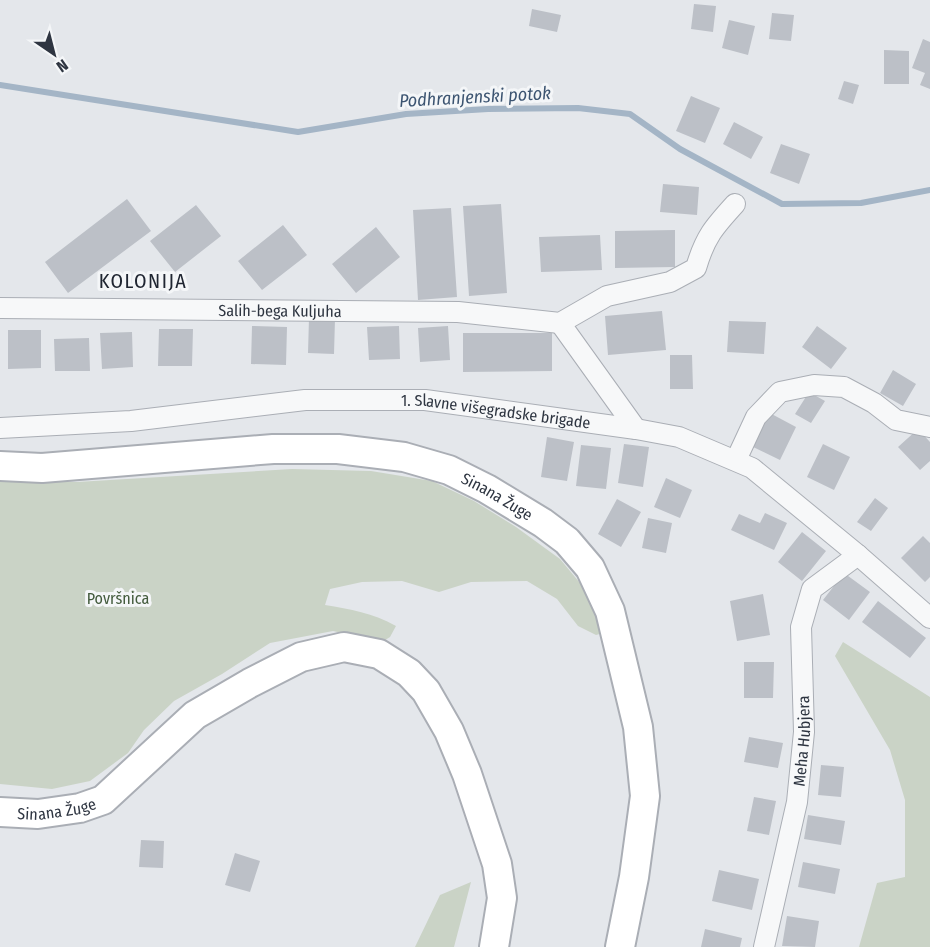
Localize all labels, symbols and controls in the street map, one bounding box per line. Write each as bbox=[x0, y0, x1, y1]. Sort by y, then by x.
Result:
north arrow bbox=[24, 24, 84, 84]
text: N bbox=[53, 55, 72, 76]
water label: Podhranjenski potok bbox=[399, 82, 552, 112]
district label: KOLONIJA bbox=[99, 269, 187, 293]
street label: Salih-bega Kuljuha bbox=[218, 301, 342, 321]
street label: 1. Slavne višegradske brigade bbox=[401, 391, 592, 433]
street label: Sinana Žuge bbox=[458, 469, 536, 525]
park label: Površnica bbox=[87, 589, 149, 608]
street label: Meha Hubjera bbox=[790, 695, 814, 787]
street label: Sinana Žuge bbox=[17, 794, 99, 824]

